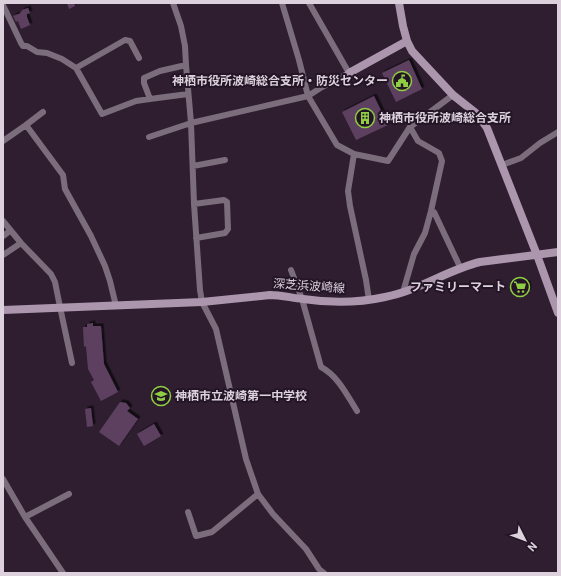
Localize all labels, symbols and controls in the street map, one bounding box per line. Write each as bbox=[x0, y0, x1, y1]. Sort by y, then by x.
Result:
public building icon: 神栖市役所波崎総合支所・防災センター bbox=[391, 70, 413, 92]
place label: 神栖市役所波崎総合支所・防災センター bbox=[172, 74, 388, 88]
building icon: 神栖市役所波崎総合支所 bbox=[354, 107, 376, 129]
place label: 神栖市役所波崎総合支所 bbox=[379, 111, 511, 125]
supermarket icon: ファミリーマート bbox=[509, 276, 531, 298]
street label: 深芝浜波崎線 bbox=[273, 277, 345, 295]
place label: ファミリーマート bbox=[410, 280, 506, 294]
school or university icon: 神栖市立波崎第一中学校 bbox=[150, 385, 172, 407]
place label: 神栖市立波崎第一中学校 bbox=[175, 389, 307, 403]
north arrow bbox=[505, 520, 545, 560]
text: N bbox=[524, 539, 539, 554]

